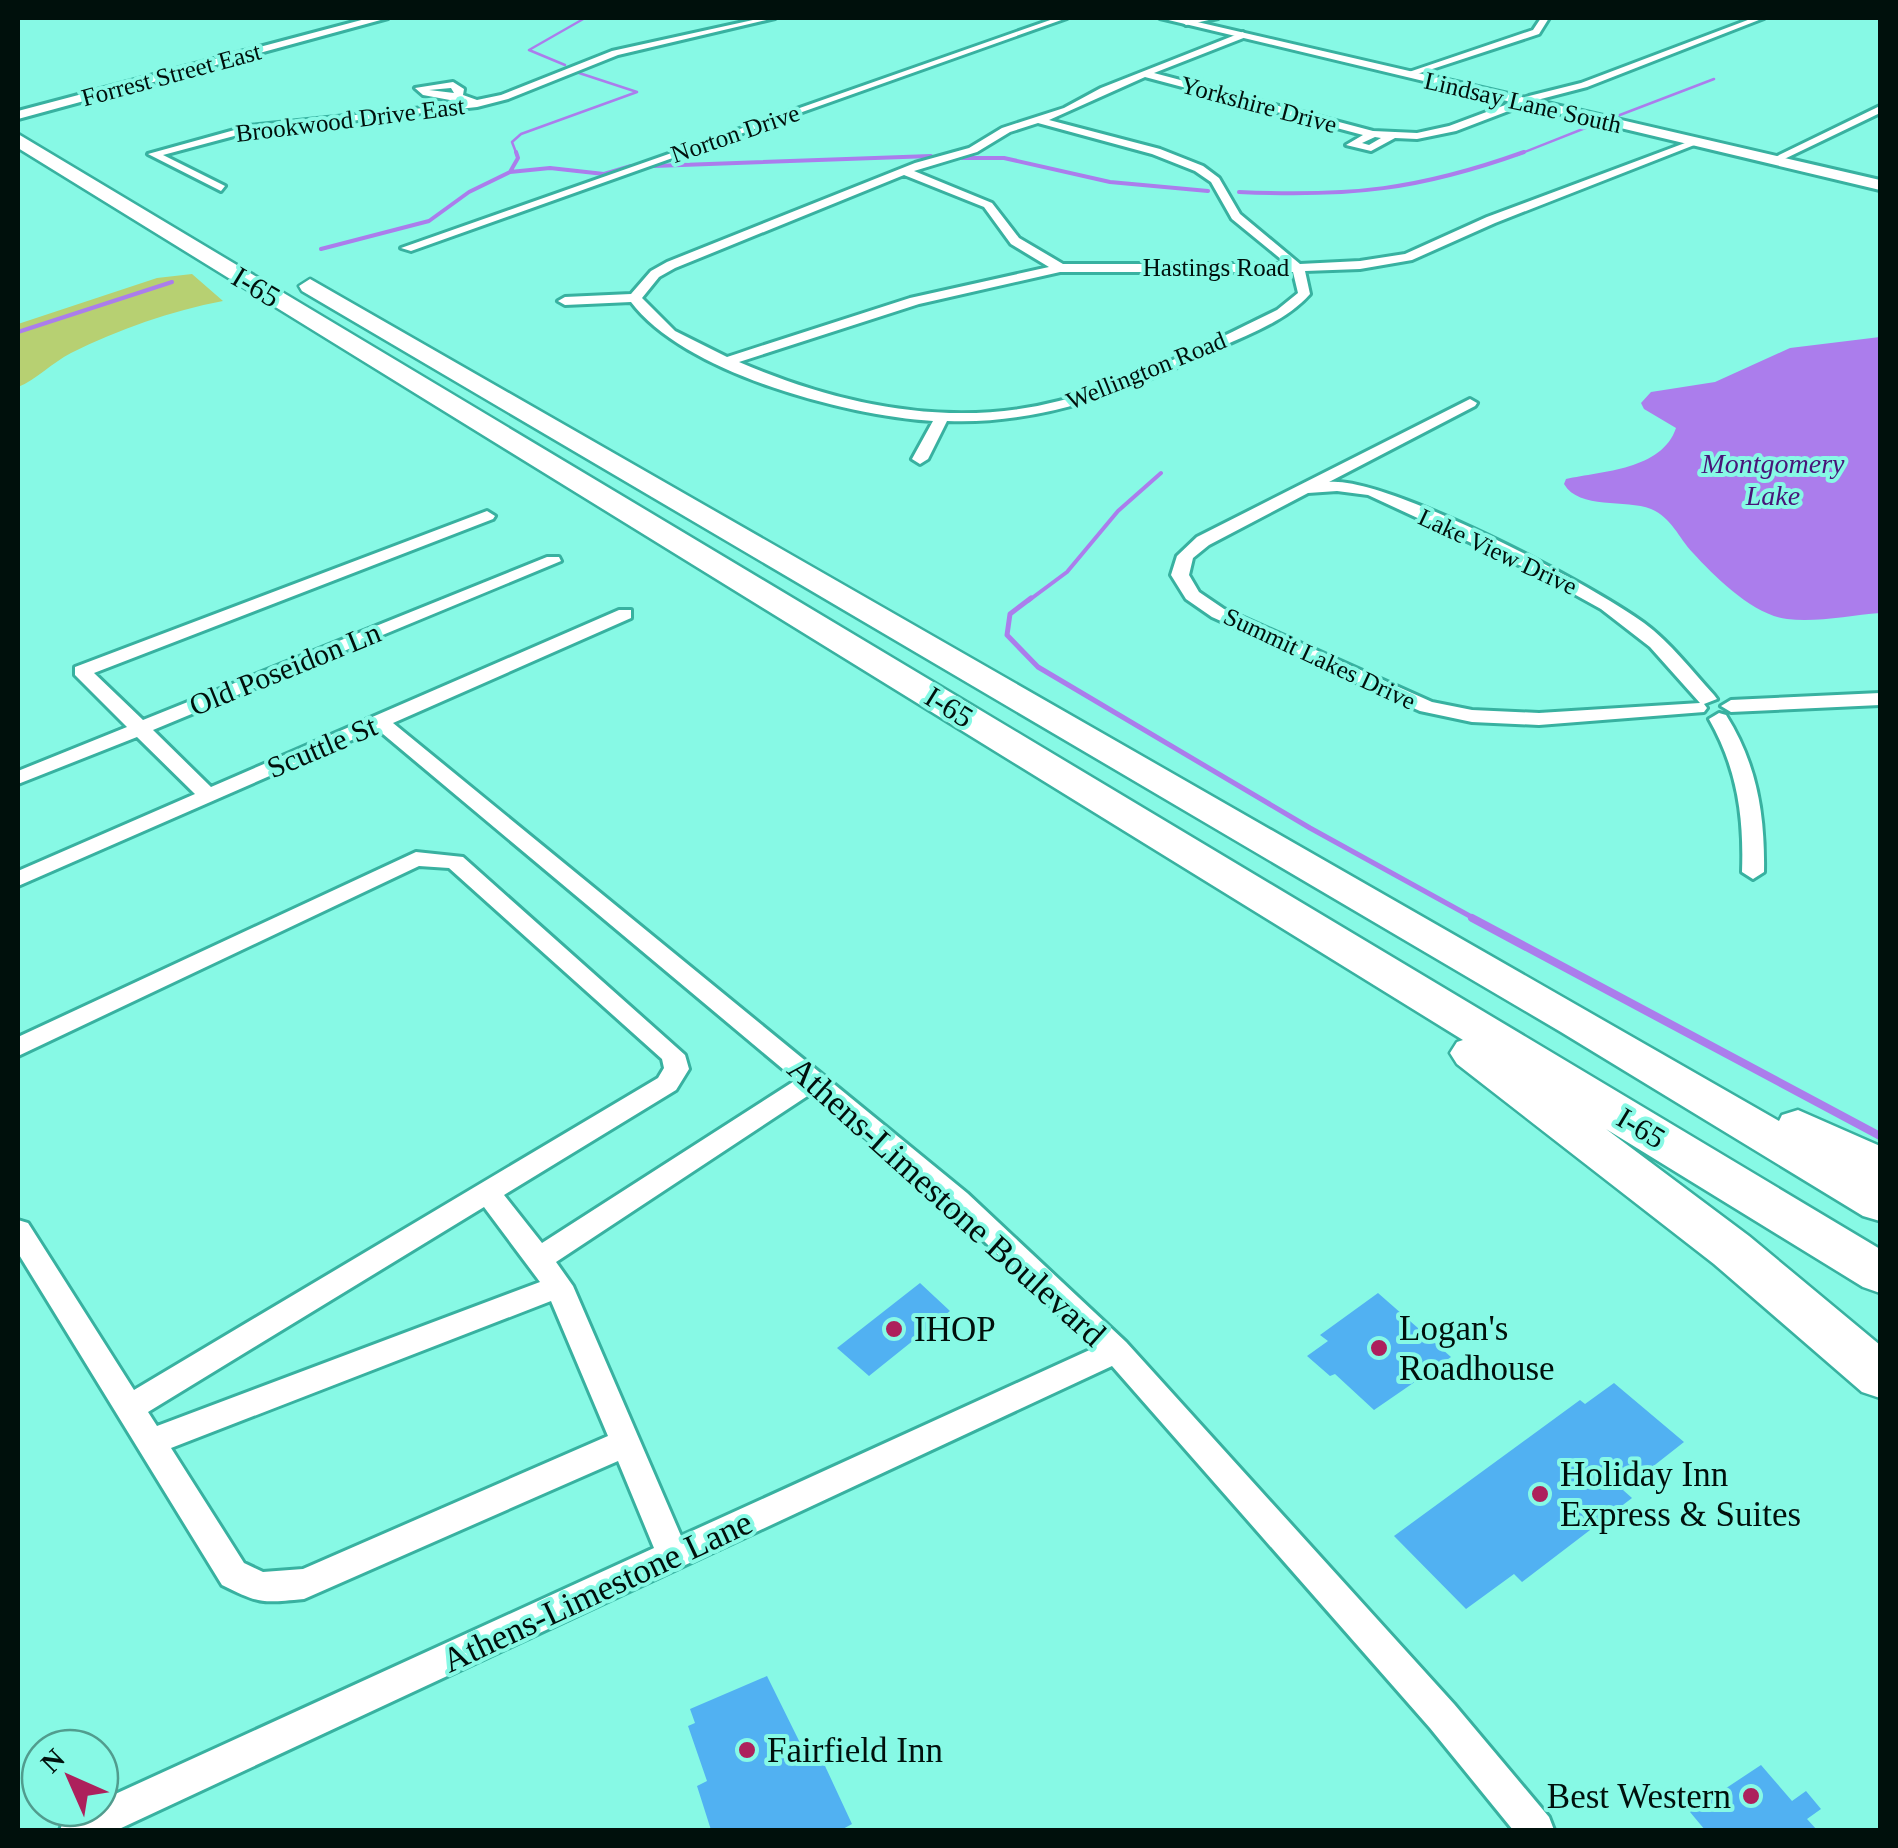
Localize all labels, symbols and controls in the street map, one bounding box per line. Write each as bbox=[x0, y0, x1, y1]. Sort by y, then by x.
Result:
street label: Forrest Street East bbox=[78, 38, 264, 111]
street label: Lindsay Lane South bbox=[1422, 67, 1625, 138]
street label: Yorkshire Drive bbox=[1178, 71, 1340, 138]
street label: Brookwood Drive East bbox=[234, 92, 466, 147]
street label: Norton Drive bbox=[667, 99, 803, 168]
street label: Hastings Road bbox=[1143, 254, 1290, 281]
street label: I-65 bbox=[226, 260, 286, 314]
street label: Wellington Road bbox=[1063, 326, 1230, 415]
water label: Montgomery Lake bbox=[1700, 448, 1845, 511]
street label: Lake View Drive bbox=[1414, 503, 1581, 600]
street label: Summit Lakes Drive bbox=[1220, 602, 1420, 715]
street label: Old Poseidon Ln bbox=[184, 615, 385, 722]
street label: I-65 bbox=[919, 679, 979, 734]
street label: Scuttle St bbox=[262, 708, 382, 784]
street label: Athens-Limestone Boulevard bbox=[780, 1049, 1114, 1354]
street label: I-65 bbox=[1611, 1101, 1671, 1155]
place label: Logan's Roadhouse bbox=[1399, 1309, 1555, 1388]
place label: IHOP bbox=[914, 1310, 996, 1349]
marker: IHOP bbox=[883, 1318, 905, 1340]
marker: Logan's Roadhouse bbox=[1368, 1337, 1390, 1359]
place label: Holiday Inn Express & Suites bbox=[1560, 1455, 1801, 1534]
marker: Holiday Inn Express & Suites bbox=[1529, 1483, 1551, 1505]
street label: Athens-Limestone Lane bbox=[436, 1503, 758, 1680]
north arrow bbox=[20, 1728, 120, 1828]
place label: Fairfield Inn bbox=[767, 1731, 943, 1770]
marker: Fairfield Inn bbox=[736, 1739, 758, 1761]
text: N bbox=[35, 1743, 71, 1779]
place label: Best Western bbox=[1547, 1777, 1731, 1816]
marker: Best Western bbox=[1740, 1785, 1762, 1807]

